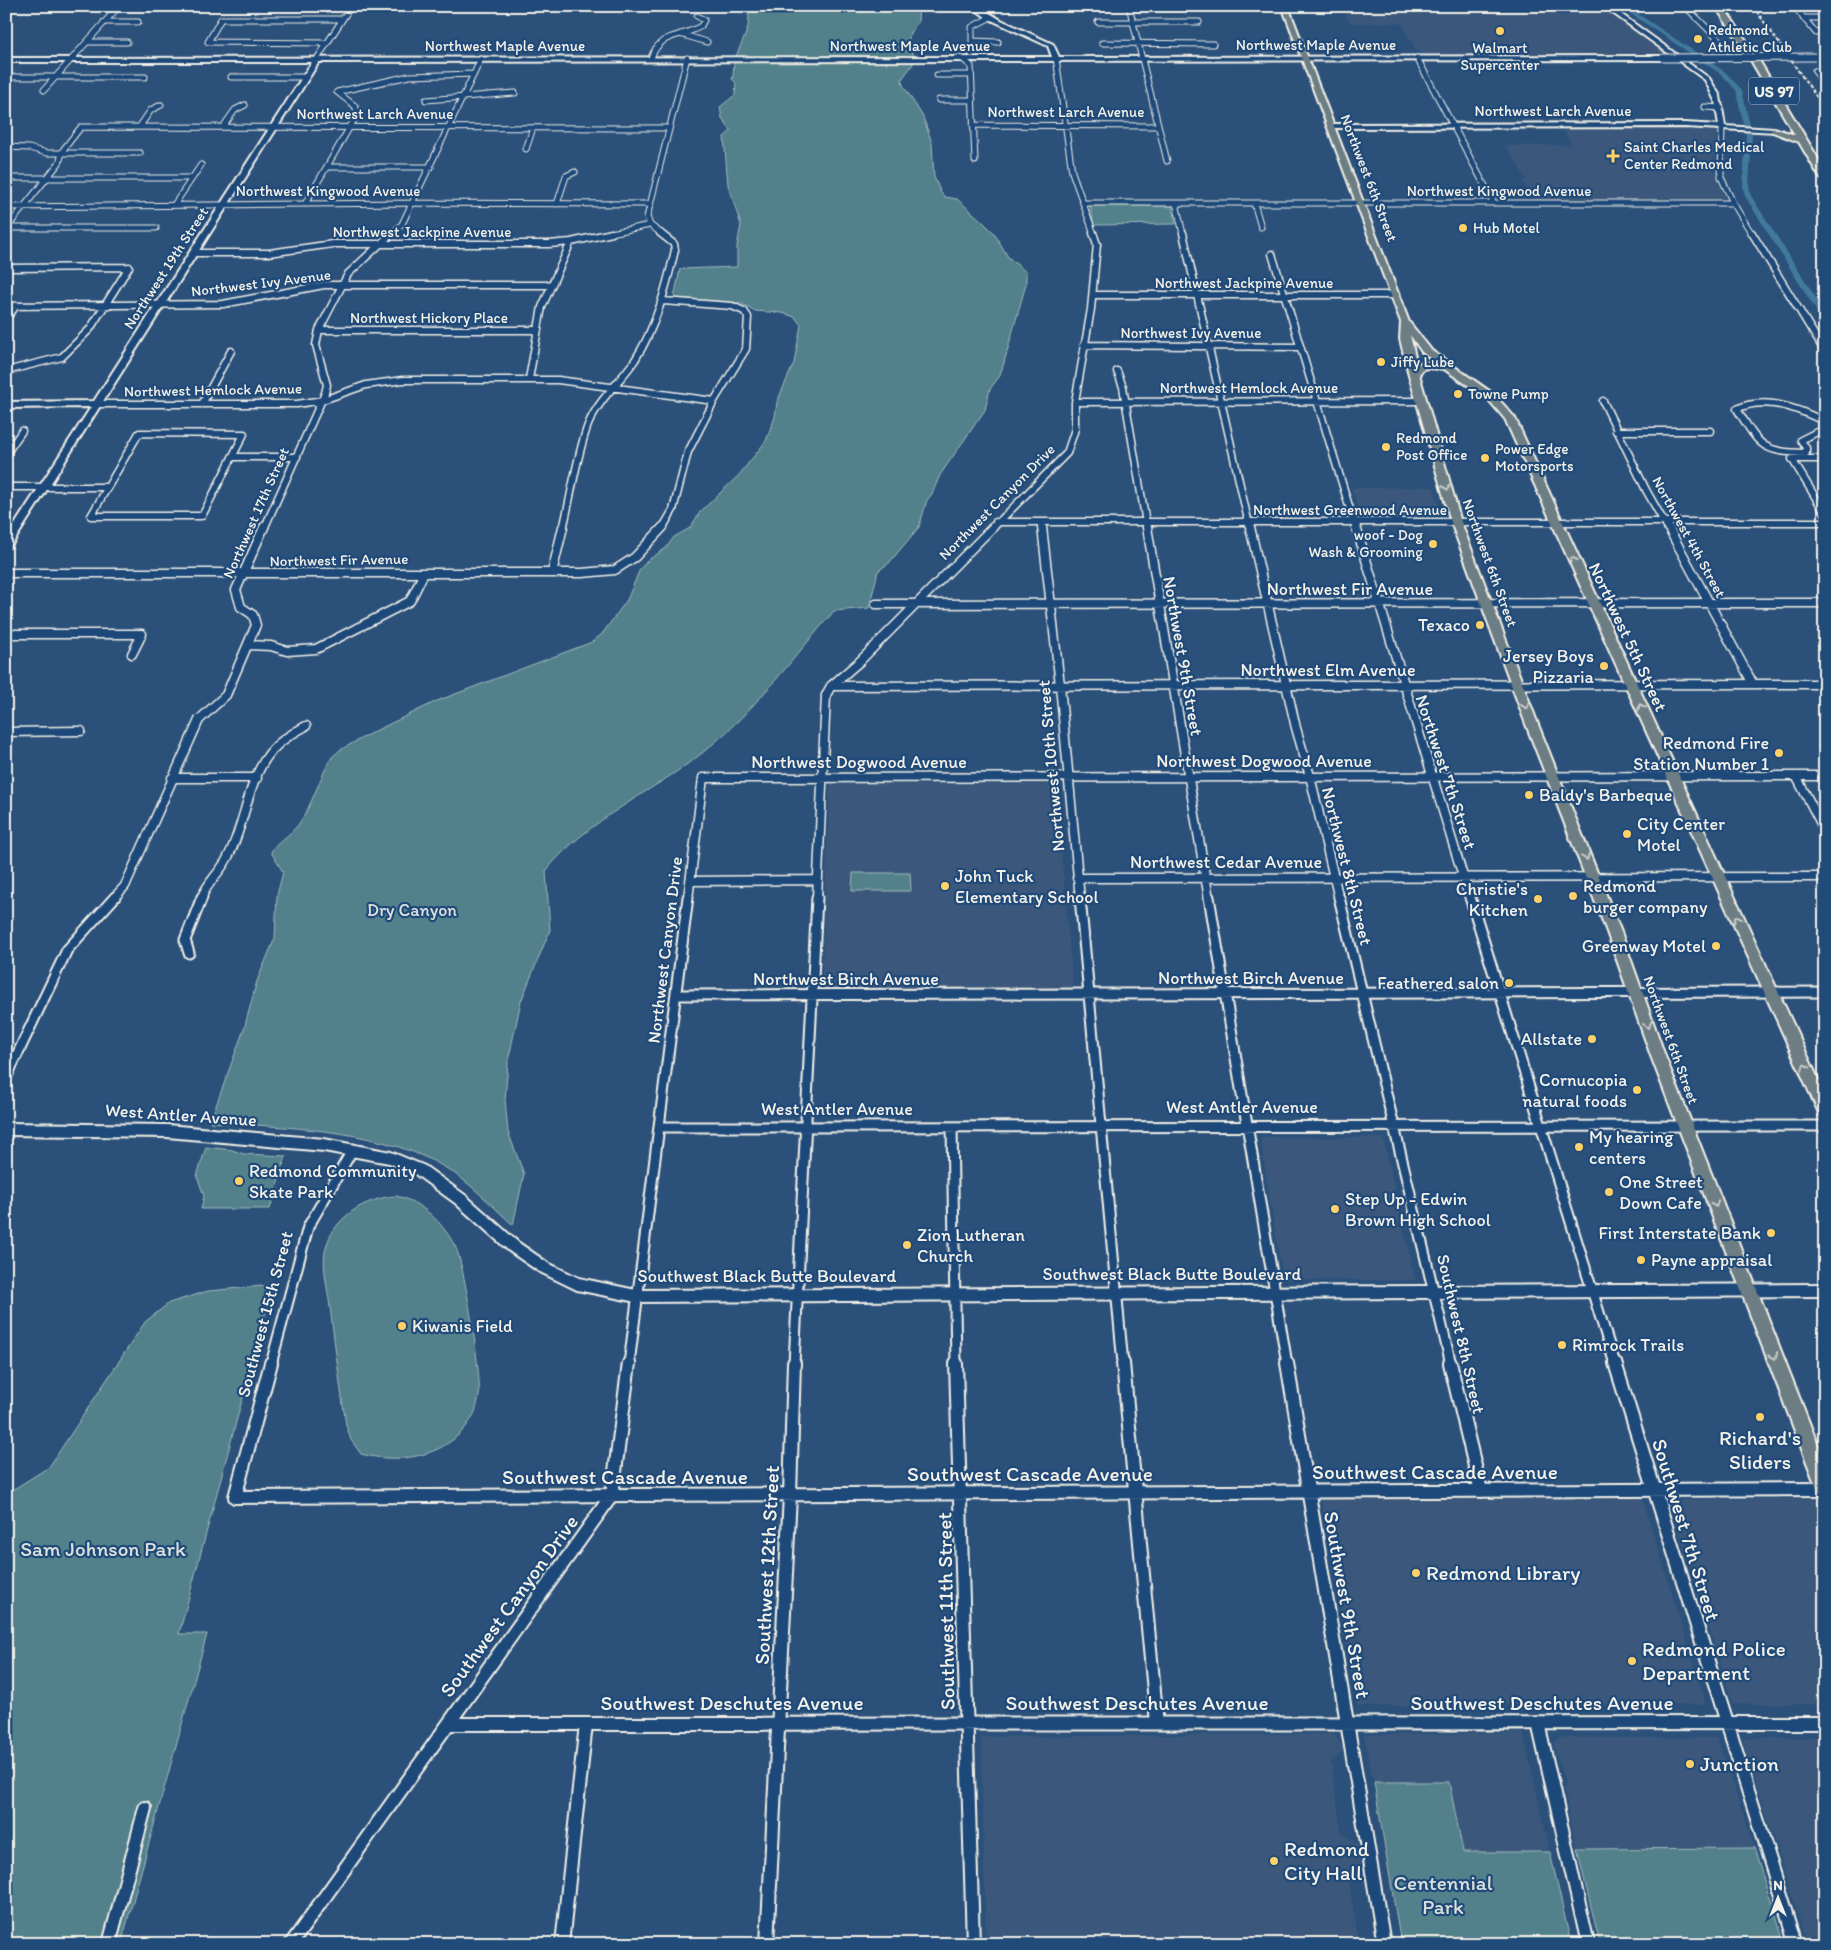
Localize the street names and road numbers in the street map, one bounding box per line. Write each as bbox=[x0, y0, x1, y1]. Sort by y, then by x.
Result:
street label: Northwest Maple Avenue bbox=[1236, 36, 1396, 54]
street label: Northwest Maple Avenue bbox=[425, 37, 585, 55]
street label: Northwest Maple Avenue bbox=[830, 37, 990, 55]
road number: US 97 bbox=[1749, 78, 1799, 104]
street label: Northwest Larch Avenue bbox=[1475, 102, 1631, 120]
street label: Northwest Larch Avenue bbox=[988, 103, 1144, 121]
street label: Northwest Larch Avenue bbox=[297, 105, 453, 123]
street label: Northwest 6th Street bbox=[1336, 112, 1402, 245]
street label: Northwest Kingwood Avenue bbox=[236, 182, 420, 200]
street label: Northwest Kingwood Avenue bbox=[1407, 182, 1591, 200]
street label: Northwest 19th Street bbox=[120, 203, 212, 332]
street label: Northwest Jackpine Avenue bbox=[333, 223, 511, 241]
street label: Northwest Ivy Avenue bbox=[190, 265, 332, 301]
street label: Northwest Jackpine Avenue bbox=[1155, 274, 1333, 292]
street label: Northwest Hickory Place bbox=[350, 309, 508, 327]
street label: Northwest Ivy Avenue bbox=[1121, 324, 1261, 342]
street label: Northwest Hemlock Avenue bbox=[124, 379, 302, 401]
street label: Northwest Hemlock Avenue bbox=[1160, 379, 1338, 397]
street label: Northwest Canyon Drive bbox=[935, 440, 1059, 564]
street label: Northwest 17th Street bbox=[219, 444, 293, 581]
street label: Northwest 4th Street bbox=[1648, 473, 1730, 601]
street label: Northwest 6th Street bbox=[1458, 497, 1522, 630]
street label: Northwest Greenwood Avenue bbox=[1253, 501, 1447, 519]
street label: Northwest Fir Avenue bbox=[269, 550, 409, 570]
street label: Northwest 5th Street bbox=[1584, 559, 1672, 715]
street label: Northwest 9th Street bbox=[1158, 574, 1208, 738]
street label: Northwest Fir Avenue bbox=[1267, 578, 1433, 600]
street label: Northwest Elm Avenue bbox=[1240, 659, 1416, 681]
street label: Northwest 10th Street bbox=[1033, 679, 1069, 853]
street label: Northwest 7th Street bbox=[1411, 692, 1481, 852]
street label: Northwest Dogwood Avenue bbox=[1156, 750, 1372, 772]
street label: Northwest Dogwood Avenue bbox=[751, 751, 967, 773]
street label: Northwest 8th Street bbox=[1317, 785, 1377, 948]
street label: Northwest Cedar Avenue bbox=[1130, 851, 1322, 873]
street label: Northwest Canyon Drive bbox=[643, 855, 687, 1045]
street label: Northwest Birch Avenue bbox=[1158, 967, 1344, 989]
street label: Northwest Birch Avenue bbox=[753, 968, 939, 990]
street label: Northwest 6th Street bbox=[1639, 974, 1703, 1107]
street label: West Antler Avenue bbox=[1166, 1096, 1318, 1118]
street label: West Antler Avenue bbox=[761, 1098, 913, 1120]
street label: West Antler Avenue bbox=[104, 1099, 258, 1131]
street label: Southwest 15th Street bbox=[232, 1228, 298, 1399]
street label: Southwest 8th Street bbox=[1432, 1252, 1490, 1416]
street label: Southwest Black Butte Boulevard bbox=[1043, 1263, 1301, 1285]
street label: Southwest Black Butte Boulevard bbox=[638, 1265, 896, 1287]
street label: Southwest 7th Street bbox=[1647, 1436, 1726, 1624]
street label: Southwest Cascade Avenue bbox=[1312, 1459, 1558, 1484]
street label: Southwest Cascade Avenue bbox=[907, 1461, 1153, 1486]
street label: Southwest Cascade Avenue bbox=[502, 1464, 748, 1489]
street label: Southwest 12th Street bbox=[749, 1465, 784, 1665]
street label: Southwest 9th Street bbox=[1319, 1509, 1376, 1701]
street label: Southwest Canyon Drive bbox=[434, 1510, 583, 1702]
street label: Southwest 11th Street bbox=[931, 1512, 960, 1710]
street label: Southwest Deschutes Avenue bbox=[600, 1690, 864, 1715]
street label: Southwest Deschutes Avenue bbox=[1005, 1690, 1269, 1715]
street label: Southwest Deschutes Avenue bbox=[1410, 1690, 1674, 1715]

